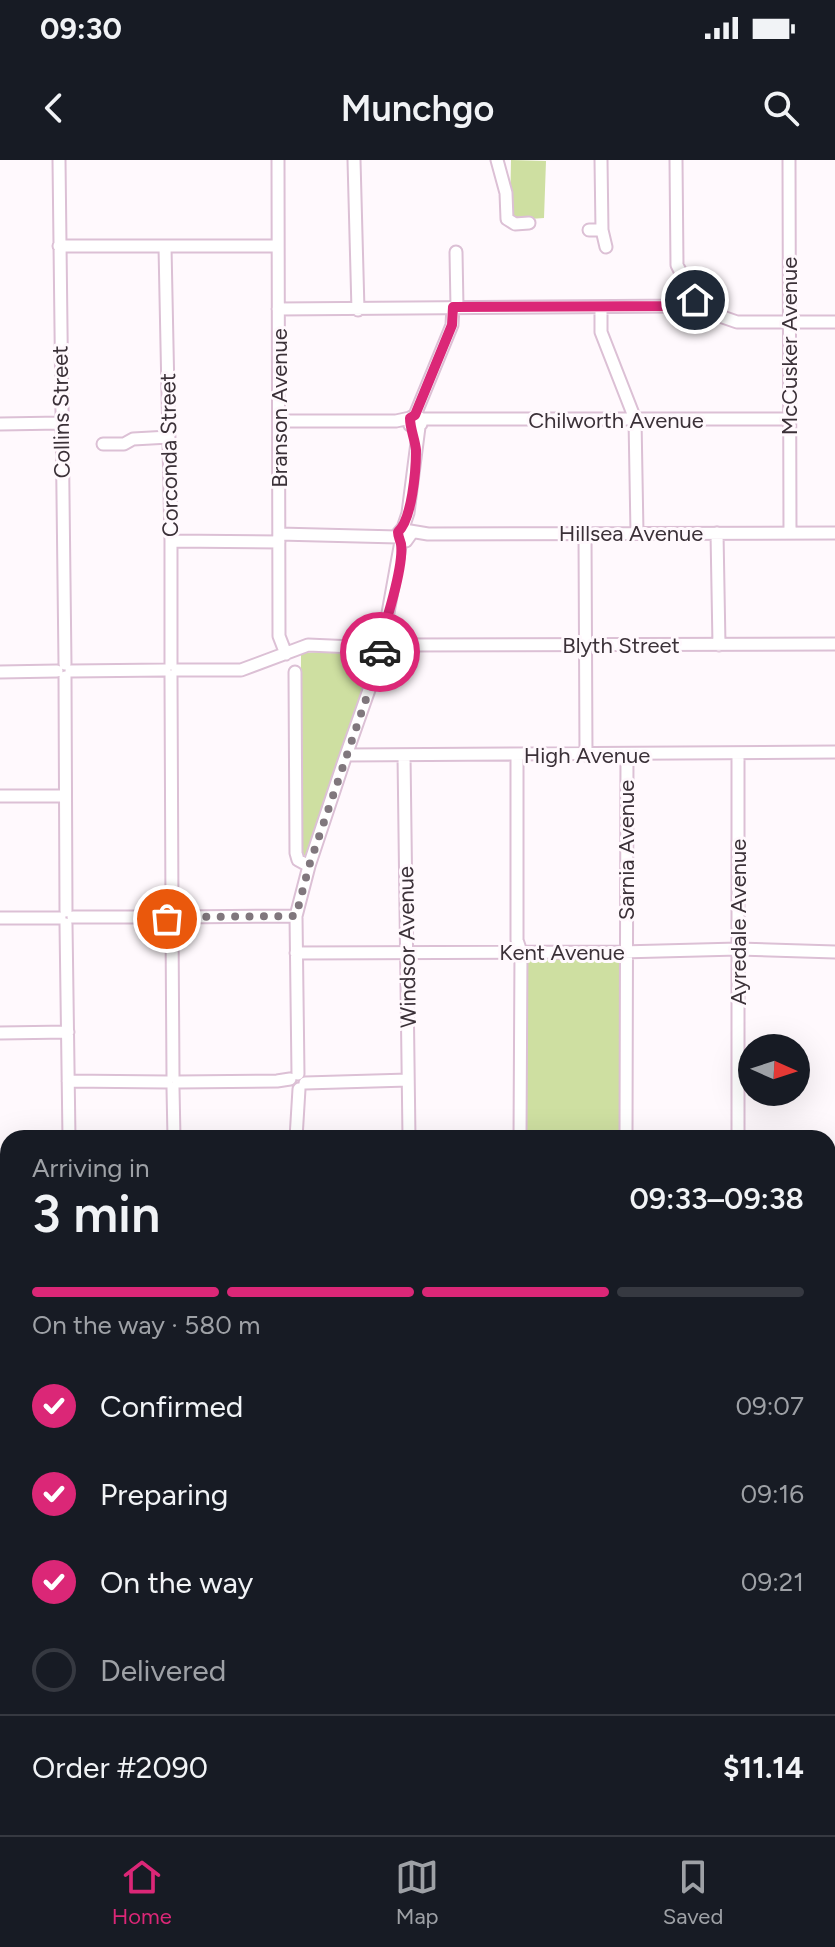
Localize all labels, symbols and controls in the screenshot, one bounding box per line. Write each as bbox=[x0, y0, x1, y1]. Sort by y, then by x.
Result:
text: 09:30 bbox=[40, 10, 122, 47]
icon: back bbox=[32, 86, 76, 130]
icon: search bbox=[759, 86, 803, 130]
text: Munchgo bbox=[341, 87, 494, 130]
street label: McCusker Avenue bbox=[776, 257, 803, 435]
pin bbox=[661, 266, 729, 334]
icon: home bbox=[673, 278, 717, 322]
street label: Branson Avenue bbox=[266, 328, 293, 488]
street label: Collins Street bbox=[46, 345, 76, 479]
street label: Corconda Street bbox=[154, 373, 184, 537]
street label: Chilworth Avenue bbox=[528, 407, 704, 434]
street label: Hillsea Avenue bbox=[559, 520, 703, 547]
courier bbox=[340, 612, 420, 692]
icon: car bbox=[358, 630, 402, 674]
street label: Blyth Street bbox=[562, 632, 680, 659]
street label: High Avenue bbox=[524, 742, 650, 769]
street label: Sarnia Avenue bbox=[613, 780, 640, 920]
street label: Ayredale Avenue bbox=[725, 839, 752, 1005]
street label: Windsor Avenue bbox=[392, 866, 422, 1028]
pin bbox=[133, 885, 201, 953]
icon: bag bbox=[145, 897, 189, 941]
street label: Kent Avenue bbox=[499, 939, 625, 966]
north arrow bbox=[738, 1034, 810, 1106]
map controls bbox=[738, 1034, 810, 1106]
text: Arriving in bbox=[32, 1152, 150, 1184]
text: 09:33–09:38 bbox=[629, 1180, 804, 1217]
text: 3 min bbox=[32, 1183, 160, 1245]
text: On the way · 580 m bbox=[32, 1309, 260, 1341]
icon: check bbox=[32, 1384, 76, 1428]
text: Confirmed bbox=[100, 1388, 243, 1425]
text: 09:07 bbox=[735, 1390, 804, 1422]
icon: check bbox=[32, 1472, 76, 1516]
text: Preparing bbox=[100, 1476, 228, 1513]
text: 09:16 bbox=[741, 1478, 804, 1510]
icon: check bbox=[32, 1560, 76, 1604]
text: On the way bbox=[100, 1564, 253, 1601]
text: 09:21 bbox=[741, 1566, 804, 1598]
text: Delivered bbox=[100, 1652, 226, 1689]
text: Order #2090 bbox=[32, 1749, 208, 1786]
text: $11.14 bbox=[723, 1749, 804, 1786]
tab: Home bbox=[112, 1855, 172, 1930]
tab: Map bbox=[395, 1855, 439, 1930]
tab: Saved bbox=[663, 1855, 723, 1930]

